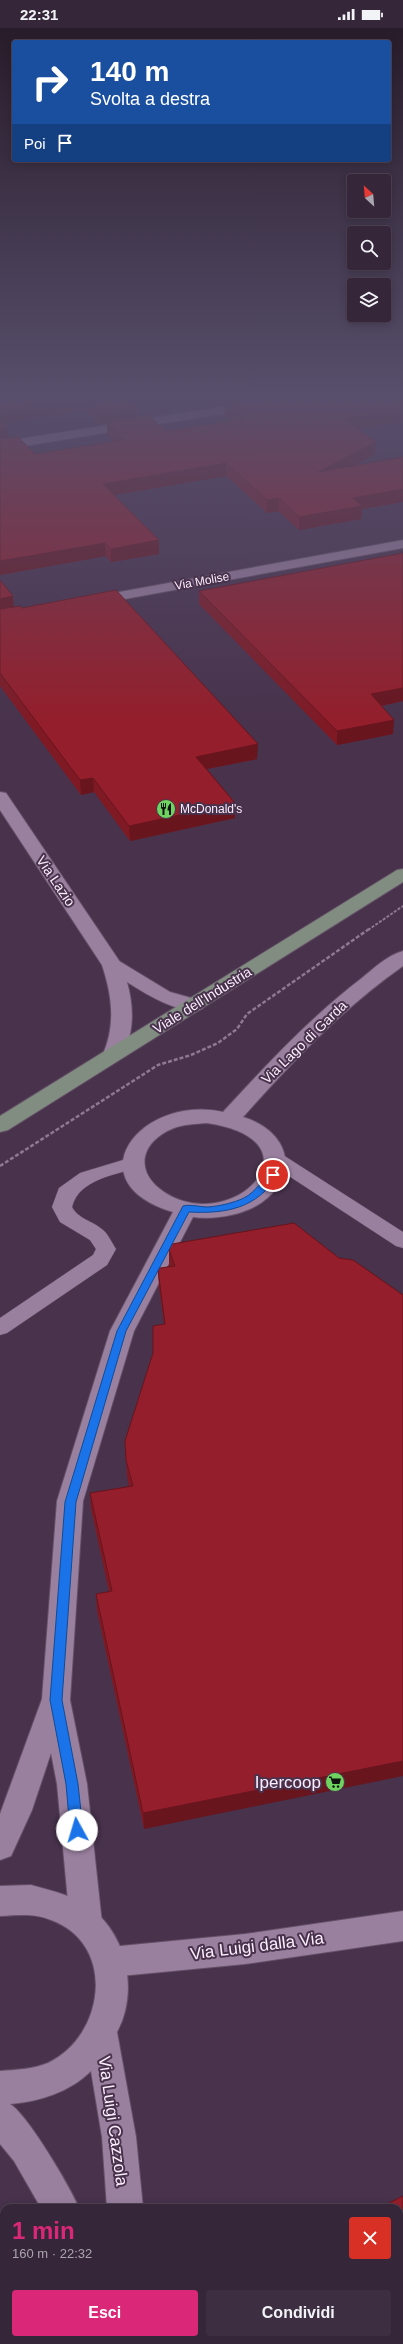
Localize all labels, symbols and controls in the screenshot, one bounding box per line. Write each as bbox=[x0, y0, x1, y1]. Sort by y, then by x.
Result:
text: 22:31 bbox=[20, 6, 58, 23]
icon: right bbox=[24, 56, 76, 108]
text: 140 m bbox=[90, 56, 169, 87]
text: Svolta a destra bbox=[90, 89, 210, 109]
icon: arrive bbox=[54, 132, 76, 154]
text: Poi bbox=[24, 135, 46, 152]
north arrow bbox=[347, 174, 391, 218]
map controls bbox=[347, 174, 391, 322]
button: search bbox=[347, 226, 391, 270]
button: layers bbox=[347, 278, 391, 322]
street label: Via Molise bbox=[174, 569, 231, 593]
restaurant icon: McDonald's bbox=[155, 798, 177, 820]
place label: McDonald's bbox=[180, 802, 242, 816]
street label: Via Lazio bbox=[33, 853, 79, 909]
street label: Viale dell'Industria bbox=[150, 963, 254, 1037]
street label: Via Lago di Garda bbox=[258, 997, 350, 1087]
pin bbox=[256, 1158, 290, 1192]
icon: arrive bbox=[262, 1164, 284, 1186]
supermarket icon: Ipercoop bbox=[324, 1771, 346, 1793]
place label: Ipercoop bbox=[255, 1773, 321, 1792]
position arrow bbox=[56, 1809, 98, 1851]
street label: Via Luigi dalla Via bbox=[189, 1928, 325, 1964]
street label: Via Luigi Cazzola bbox=[94, 2055, 132, 2188]
text: 1 min bbox=[12, 2217, 75, 2244]
button: close bbox=[349, 2217, 391, 2259]
text: 160 m · 22:32 bbox=[12, 2246, 92, 2261]
button: Esci bbox=[12, 2290, 198, 2336]
button: Condividi bbox=[206, 2290, 391, 2336]

